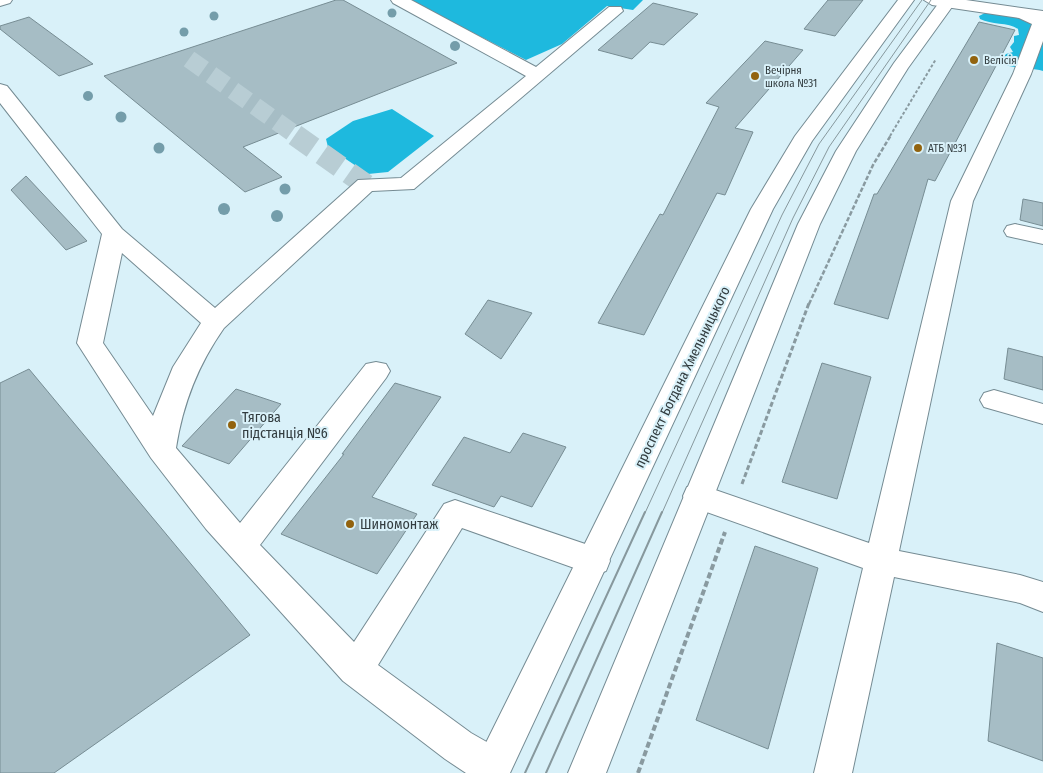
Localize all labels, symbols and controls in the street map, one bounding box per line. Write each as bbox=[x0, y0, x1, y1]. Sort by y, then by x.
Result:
marker: Велісія bbox=[968, 54, 980, 66]
place label: Велісія bbox=[984, 54, 1017, 67]
place label: Вечірня школа №31 bbox=[765, 64, 817, 90]
marker: Вечірня школа №31 bbox=[749, 70, 761, 82]
marker: АТБ №31 bbox=[912, 142, 924, 154]
place label: АТБ №31 bbox=[928, 142, 967, 155]
street label: проспект Богдана Хмельницького bbox=[631, 284, 734, 471]
place label: Тягова пiдстанцiя №6 bbox=[242, 409, 328, 442]
marker: Тягова пiдстанцiя №6 bbox=[226, 419, 238, 431]
place label: Шиномонтаж bbox=[360, 516, 438, 533]
marker: Шиномонтаж bbox=[344, 518, 356, 530]

